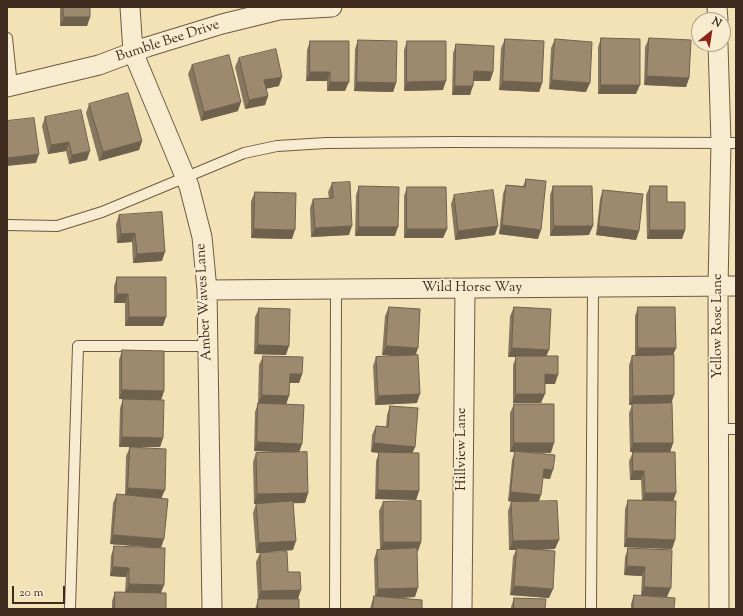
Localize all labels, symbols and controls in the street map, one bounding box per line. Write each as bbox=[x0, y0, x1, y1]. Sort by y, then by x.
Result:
north arrow bbox=[691, 12, 731, 52]
text: N bbox=[709, 13, 724, 32]
street label: Bumble Bee Drive bbox=[114, 17, 222, 67]
street label: Amber Waves Lane bbox=[194, 243, 216, 361]
street label: Yellow Rose Lane bbox=[711, 273, 727, 379]
street label: Wild Horse Way bbox=[422, 281, 522, 297]
street label: Hillview Lane bbox=[455, 407, 471, 491]
scale bar bbox=[14, 578, 67, 604]
text: 20 m bbox=[19, 584, 43, 602]

